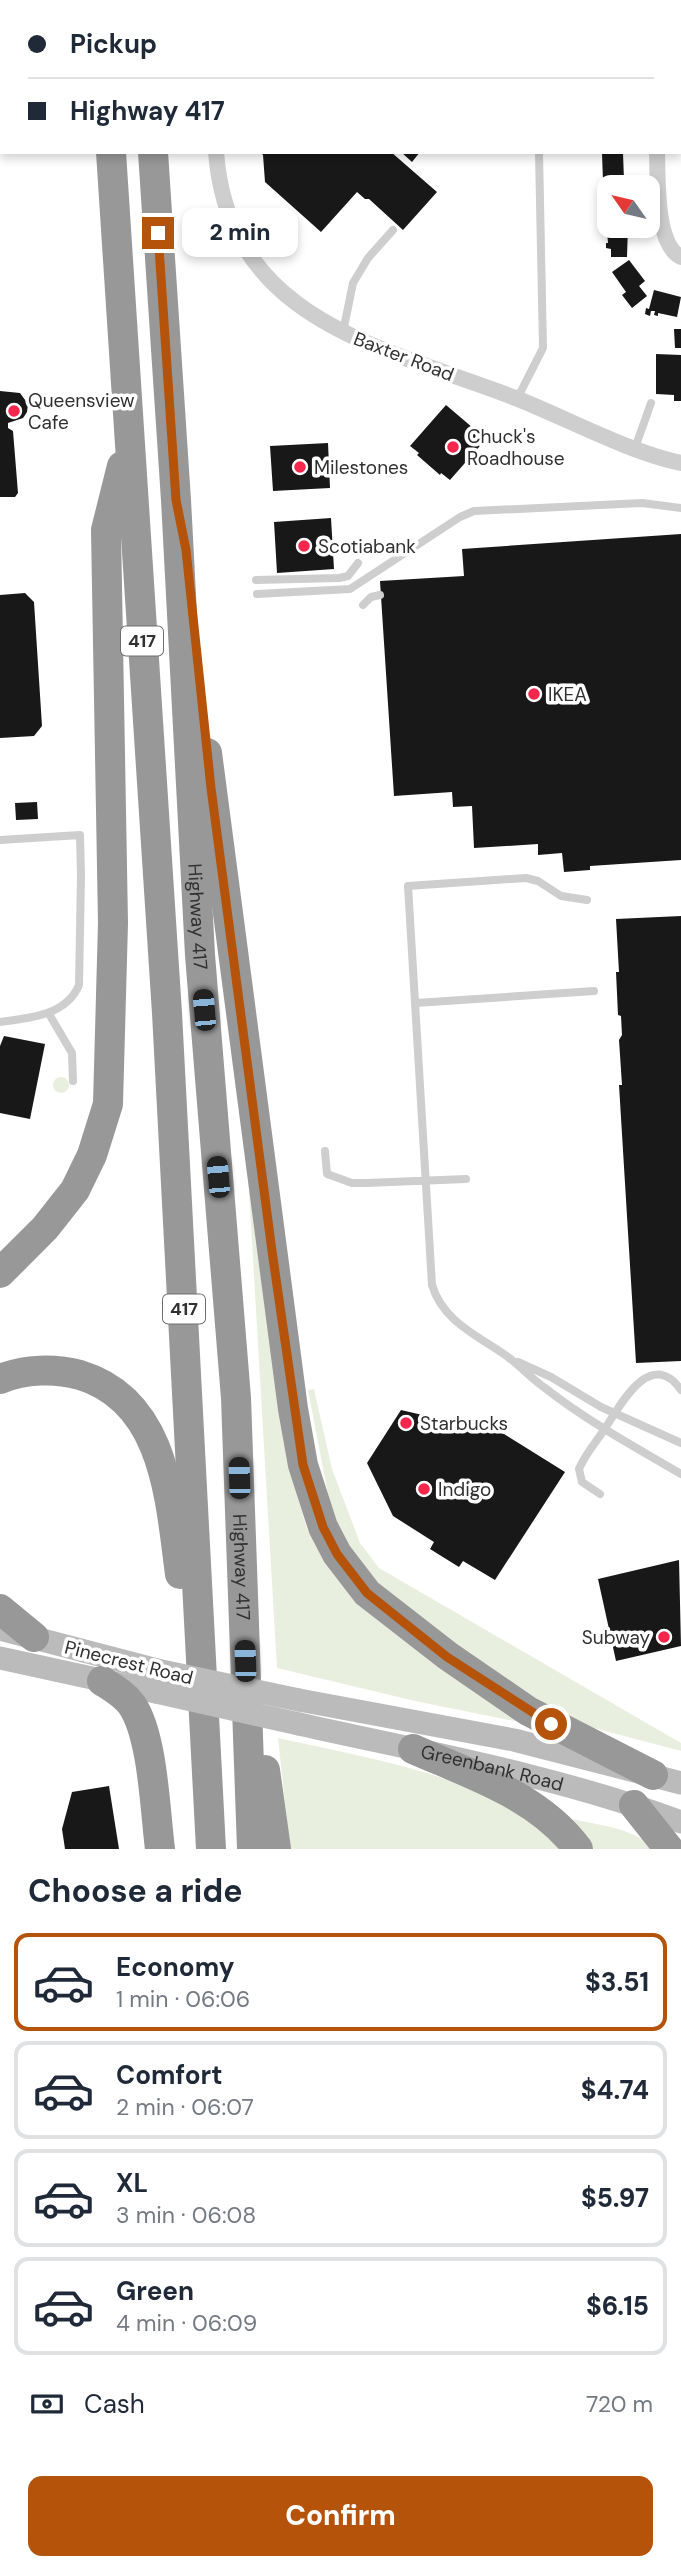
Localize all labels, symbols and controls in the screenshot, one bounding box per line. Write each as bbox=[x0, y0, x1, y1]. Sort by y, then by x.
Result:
text: Pickup bbox=[70, 27, 157, 61]
text: Highway 417 bbox=[70, 94, 225, 128]
north arrow bbox=[597, 175, 660, 238]
map controls bbox=[597, 175, 660, 238]
callout: 2 min bbox=[182, 208, 298, 258]
route end bbox=[142, 217, 174, 249]
text: 2 min bbox=[209, 217, 271, 247]
street label: Baxter Road bbox=[350, 326, 458, 387]
place label: Queensview Cafe bbox=[28, 388, 135, 435]
marker: Queensview Cafe bbox=[6, 403, 22, 419]
place label: Chuck's Roadhouse bbox=[467, 424, 565, 471]
marker: Chuck's Roadhouse bbox=[445, 439, 461, 455]
place label: Milestones bbox=[314, 455, 408, 480]
marker: Milestones bbox=[292, 459, 308, 475]
place label: Scotiabank bbox=[318, 534, 416, 559]
marker: Scotiabank bbox=[296, 538, 312, 554]
road number: 417 bbox=[121, 626, 163, 656]
place label: IKEA bbox=[548, 682, 587, 707]
marker: IKEA bbox=[526, 686, 542, 702]
street label: Highway 417 bbox=[182, 863, 213, 971]
car bbox=[192, 988, 217, 1032]
car bbox=[206, 1155, 231, 1199]
road number: 417 bbox=[163, 1294, 205, 1324]
place label: Starbucks bbox=[420, 1411, 508, 1436]
marker: Starbucks bbox=[398, 1415, 414, 1431]
car bbox=[228, 1457, 251, 1499]
place label: Indigo bbox=[438, 1477, 491, 1502]
marker: Indigo bbox=[416, 1481, 432, 1497]
street label: Highway 417 bbox=[227, 1513, 256, 1621]
place label: Subway bbox=[582, 1625, 650, 1650]
marker: Subway bbox=[656, 1629, 672, 1645]
street label: Pinecrest Road bbox=[62, 1634, 196, 1691]
car bbox=[234, 1640, 257, 1682]
route start bbox=[535, 1708, 567, 1740]
street label: Greenbank Road bbox=[419, 1739, 566, 1797]
text: Choose a ride bbox=[28, 1870, 243, 1912]
text: Economy bbox=[116, 1950, 234, 1984]
icon: car bbox=[32, 1951, 95, 2014]
text: $3.51 bbox=[585, 1965, 649, 1999]
text: 1 min · 06:06 bbox=[116, 1984, 250, 2014]
text: Comfort bbox=[116, 2058, 222, 2092]
icon: car bbox=[32, 2059, 95, 2122]
text: $4.74 bbox=[581, 2073, 649, 2107]
text: 2 min · 06:07 bbox=[116, 2092, 254, 2122]
text: XL bbox=[116, 2166, 148, 2200]
icon: car bbox=[32, 2167, 95, 2230]
text: $5.97 bbox=[581, 2181, 649, 2215]
text: 3 min · 06:08 bbox=[116, 2200, 256, 2230]
text: Green bbox=[116, 2274, 194, 2308]
icon: car bbox=[32, 2275, 95, 2338]
text: $6.15 bbox=[586, 2289, 649, 2323]
text: 4 min · 06:09 bbox=[116, 2308, 257, 2338]
icon: cash bbox=[28, 2385, 66, 2423]
text: Cash bbox=[84, 2387, 145, 2421]
text: 720 m bbox=[586, 2389, 653, 2419]
button: Confirm bbox=[28, 2476, 653, 2556]

